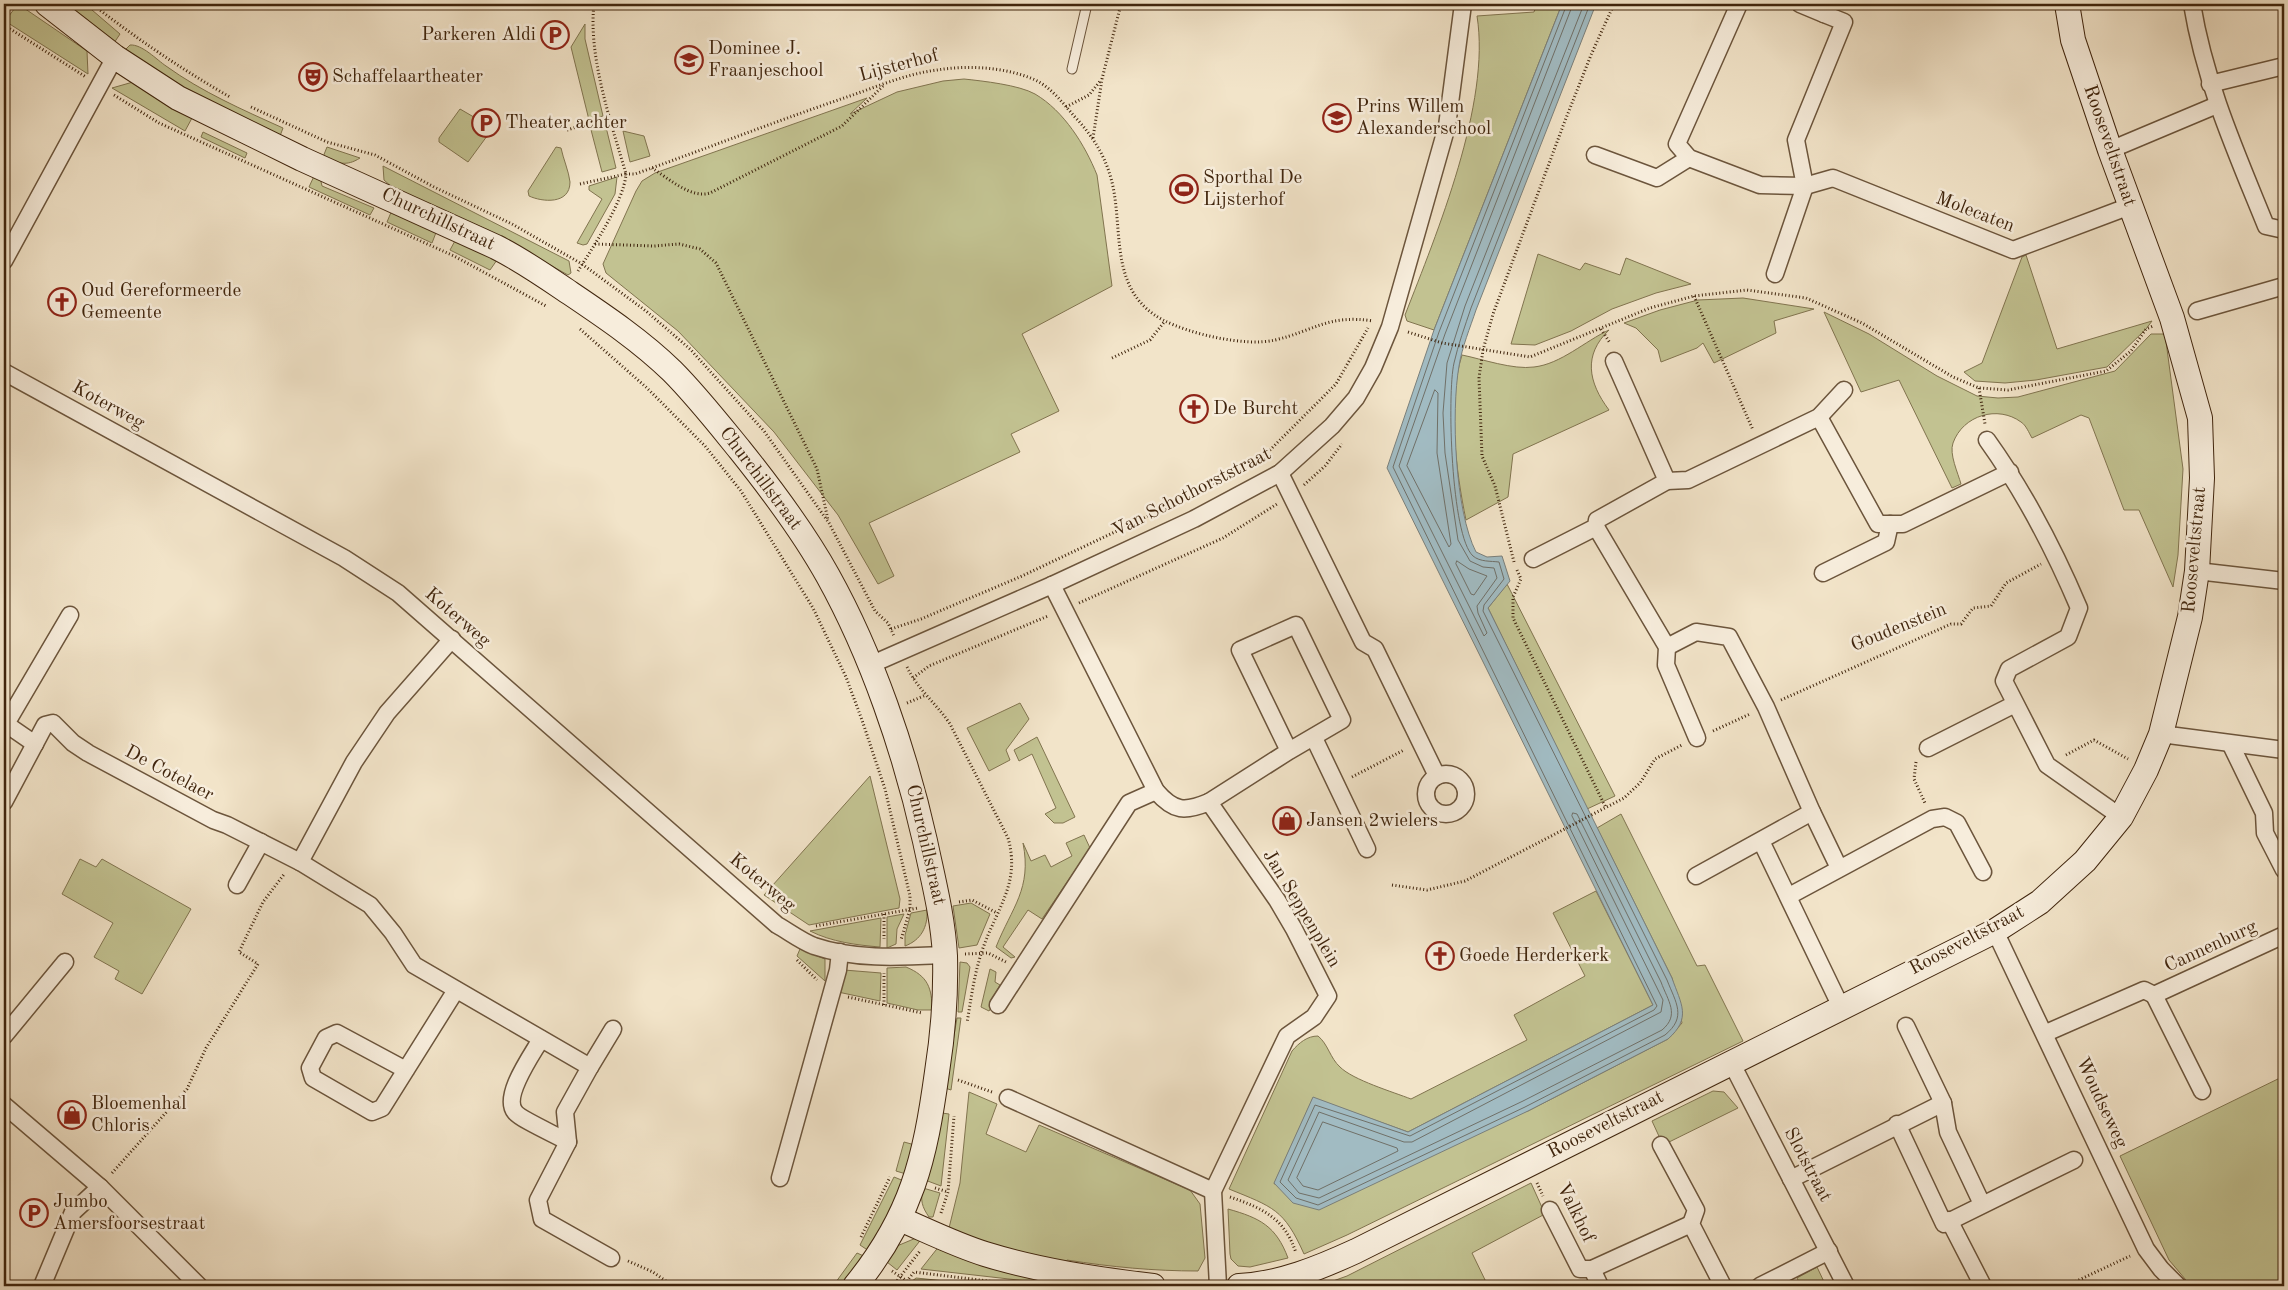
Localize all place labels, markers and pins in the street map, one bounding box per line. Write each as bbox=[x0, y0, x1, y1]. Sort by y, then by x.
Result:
parking icon: Parkeren Aldi bbox=[540, 20, 570, 50]
place label: Parkeren Aldi bbox=[421, 26, 536, 45]
place label: Dominee J. Fraanjeschool bbox=[708, 40, 823, 81]
school or university icon: Dominee J. Fraanjeschool bbox=[674, 45, 704, 75]
theatre icon: Schaffelaartheater bbox=[298, 62, 328, 92]
place label: Schaffelaartheater bbox=[332, 68, 483, 87]
place label: Prins Willem Alexanderschool bbox=[1356, 98, 1491, 139]
school or university icon: Prins Willem Alexanderschool bbox=[1322, 103, 1352, 133]
parking icon: Theater achter bbox=[471, 108, 501, 138]
place label: Theater achter bbox=[505, 114, 627, 133]
place label: Sporthal De Lijsterhof bbox=[1203, 169, 1302, 210]
sports icon: Sporthal De Lijsterhof bbox=[1169, 174, 1199, 204]
place label: Oud Gereformeerde Gemeente bbox=[81, 282, 241, 323]
church icon: Oud Gereformeerde Gemeente bbox=[47, 287, 77, 317]
church icon: De Burcht bbox=[1179, 394, 1209, 424]
place label: De Burcht bbox=[1213, 400, 1298, 419]
shop icon: Jansen 2wielers bbox=[1272, 806, 1302, 836]
place label: Jansen 2wielers bbox=[1306, 812, 1438, 831]
church icon: Goede Herderkerk bbox=[1425, 941, 1455, 971]
place label: Goede Herderkerk bbox=[1459, 947, 1609, 966]
place label: Bloemenhal Chloris bbox=[91, 1095, 186, 1136]
shop icon: Bloemenhal Chloris bbox=[57, 1100, 87, 1130]
place label: Jumbo Amersfoorsestraat bbox=[53, 1193, 205, 1234]
parking icon: Jumbo Amersfoorsestraat bbox=[19, 1198, 49, 1228]

